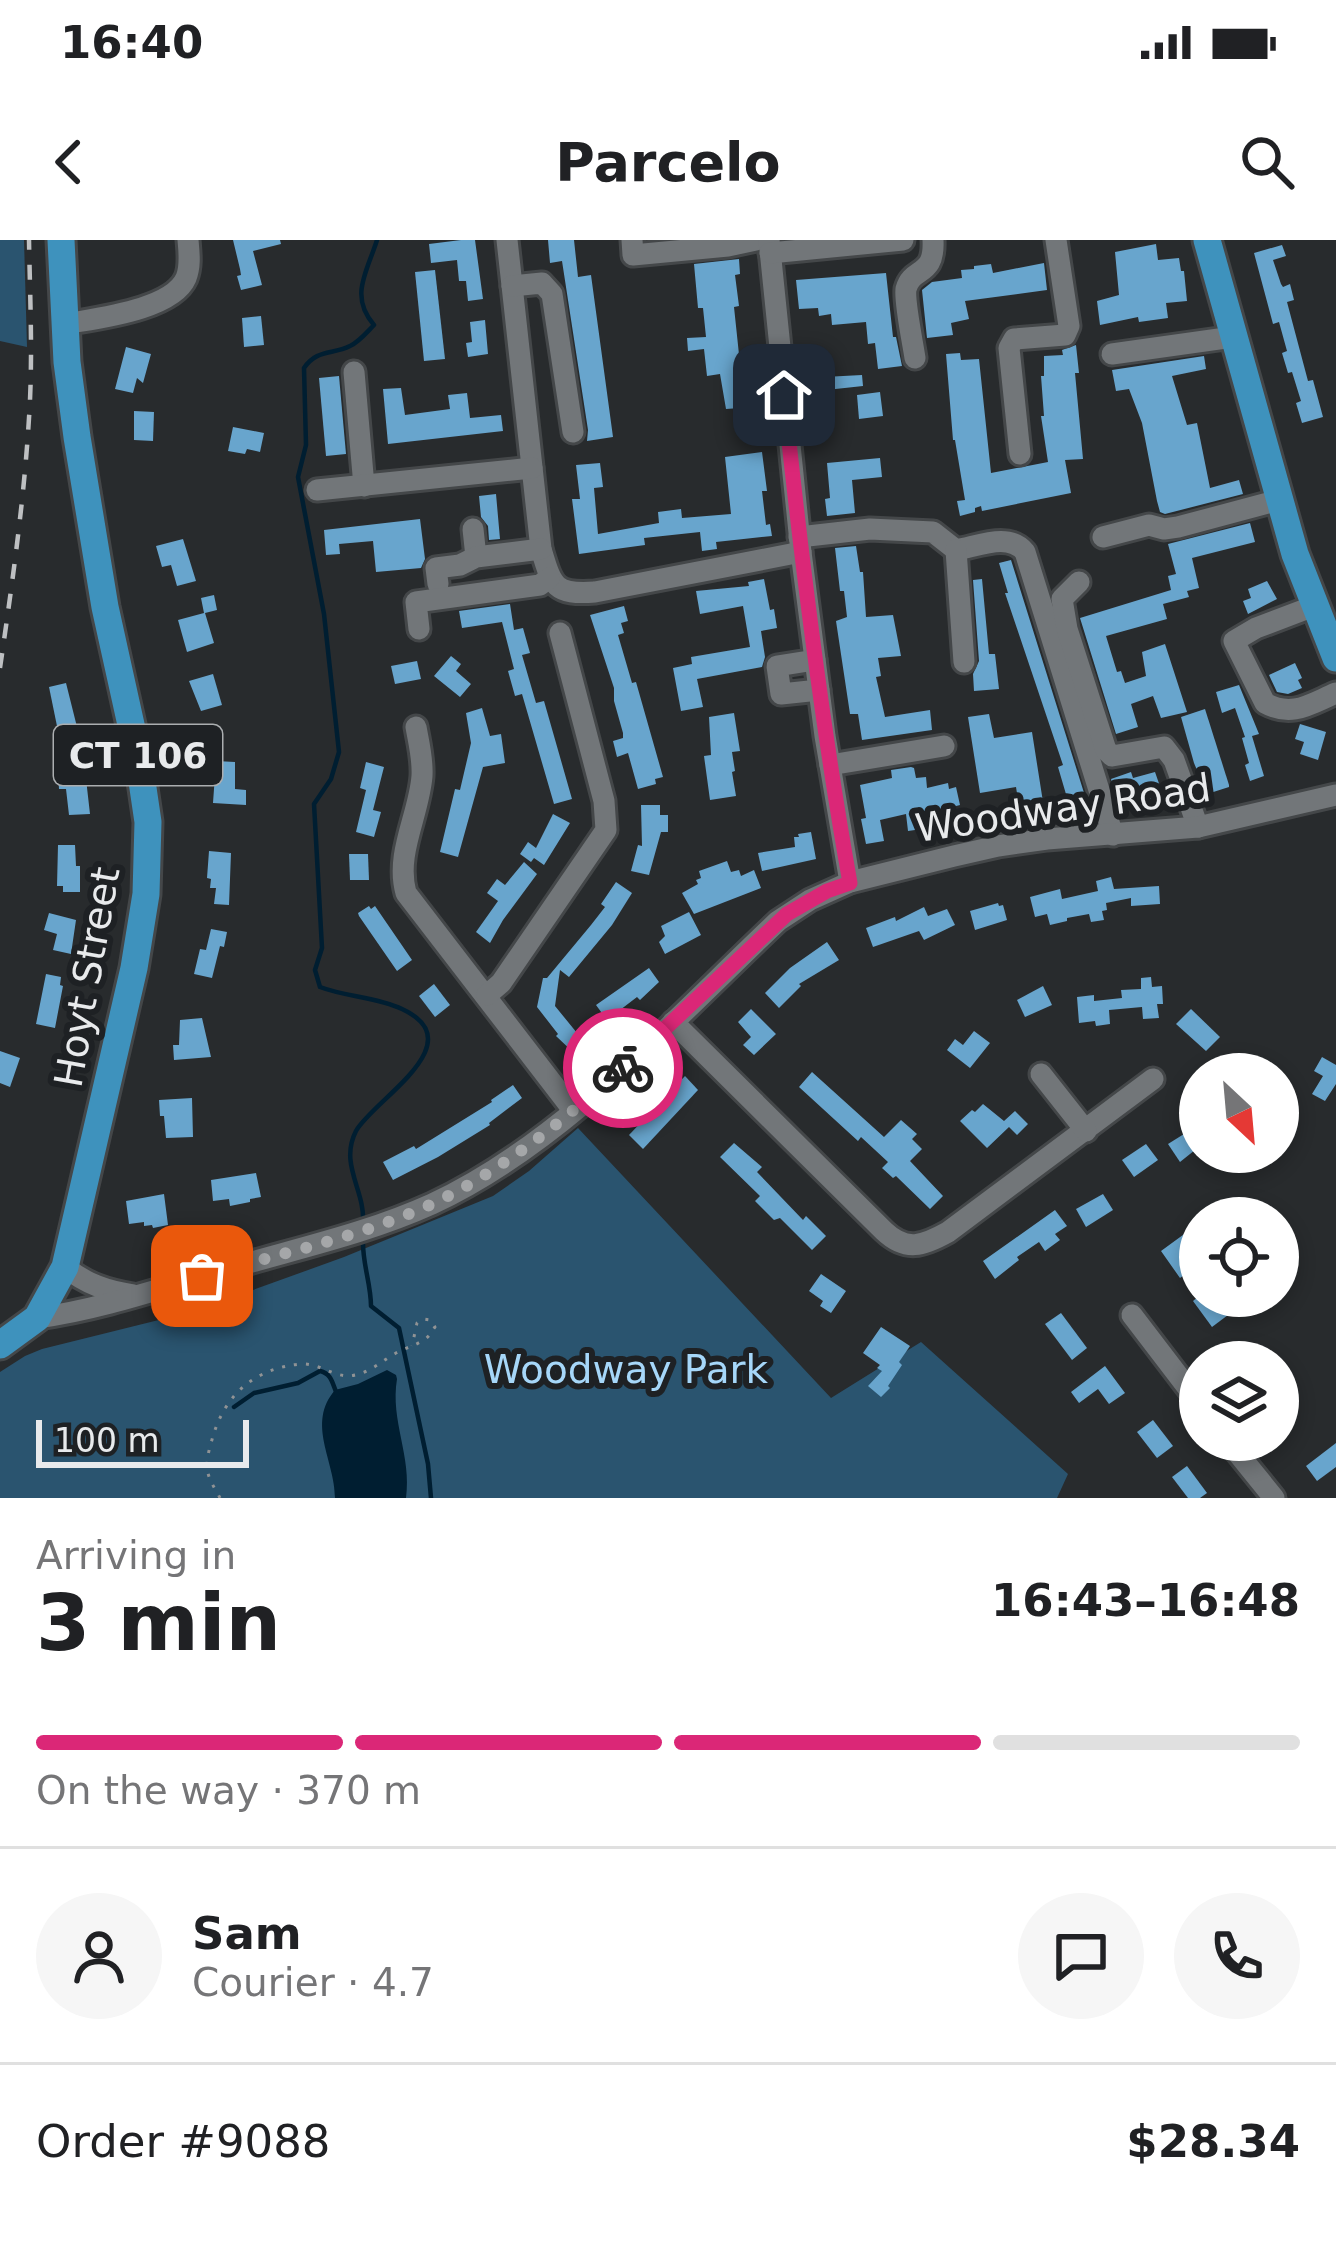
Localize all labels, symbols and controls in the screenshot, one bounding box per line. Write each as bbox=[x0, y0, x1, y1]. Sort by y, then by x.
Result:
text: 16:40 bbox=[60, 16, 203, 69]
icon: back bbox=[36, 129, 102, 195]
icon: search bbox=[1234, 129, 1300, 195]
text: Parcelo bbox=[555, 131, 781, 194]
pin bbox=[733, 344, 835, 446]
icon: home bbox=[751, 362, 817, 428]
road number: CT 106 bbox=[54, 725, 222, 785]
street label: Woodway Road bbox=[912, 765, 1214, 851]
street label: Hoyt Street bbox=[46, 864, 128, 1090]
courier bbox=[563, 1008, 683, 1128]
icon: bike bbox=[590, 1035, 656, 1101]
north arrow bbox=[1179, 1053, 1299, 1173]
map controls bbox=[1179, 1053, 1299, 1461]
button: locate bbox=[1179, 1197, 1299, 1317]
pin bbox=[151, 1225, 253, 1327]
icon: bag bbox=[169, 1243, 235, 1309]
button: layers bbox=[1179, 1341, 1299, 1461]
park label: Woodway Park bbox=[484, 1347, 769, 1392]
scale bar bbox=[36, 1414, 249, 1467]
text: 100 m bbox=[54, 1421, 160, 1460]
text: Arriving in bbox=[36, 1533, 236, 1578]
text: 16:43–16:48 bbox=[991, 1574, 1300, 1627]
text: 3 min bbox=[36, 1578, 281, 1668]
text: On the way · 370 m bbox=[36, 1768, 421, 1813]
button: person bbox=[36, 1893, 162, 2019]
button: chat bbox=[1018, 1893, 1144, 2019]
button: phone bbox=[1174, 1893, 1300, 2019]
text: Sam bbox=[192, 1907, 302, 1960]
text: Courier · 4.7 bbox=[192, 1960, 434, 2005]
text: Order #9088 bbox=[36, 2115, 330, 2168]
text: $28.34 bbox=[1126, 2115, 1300, 2168]

